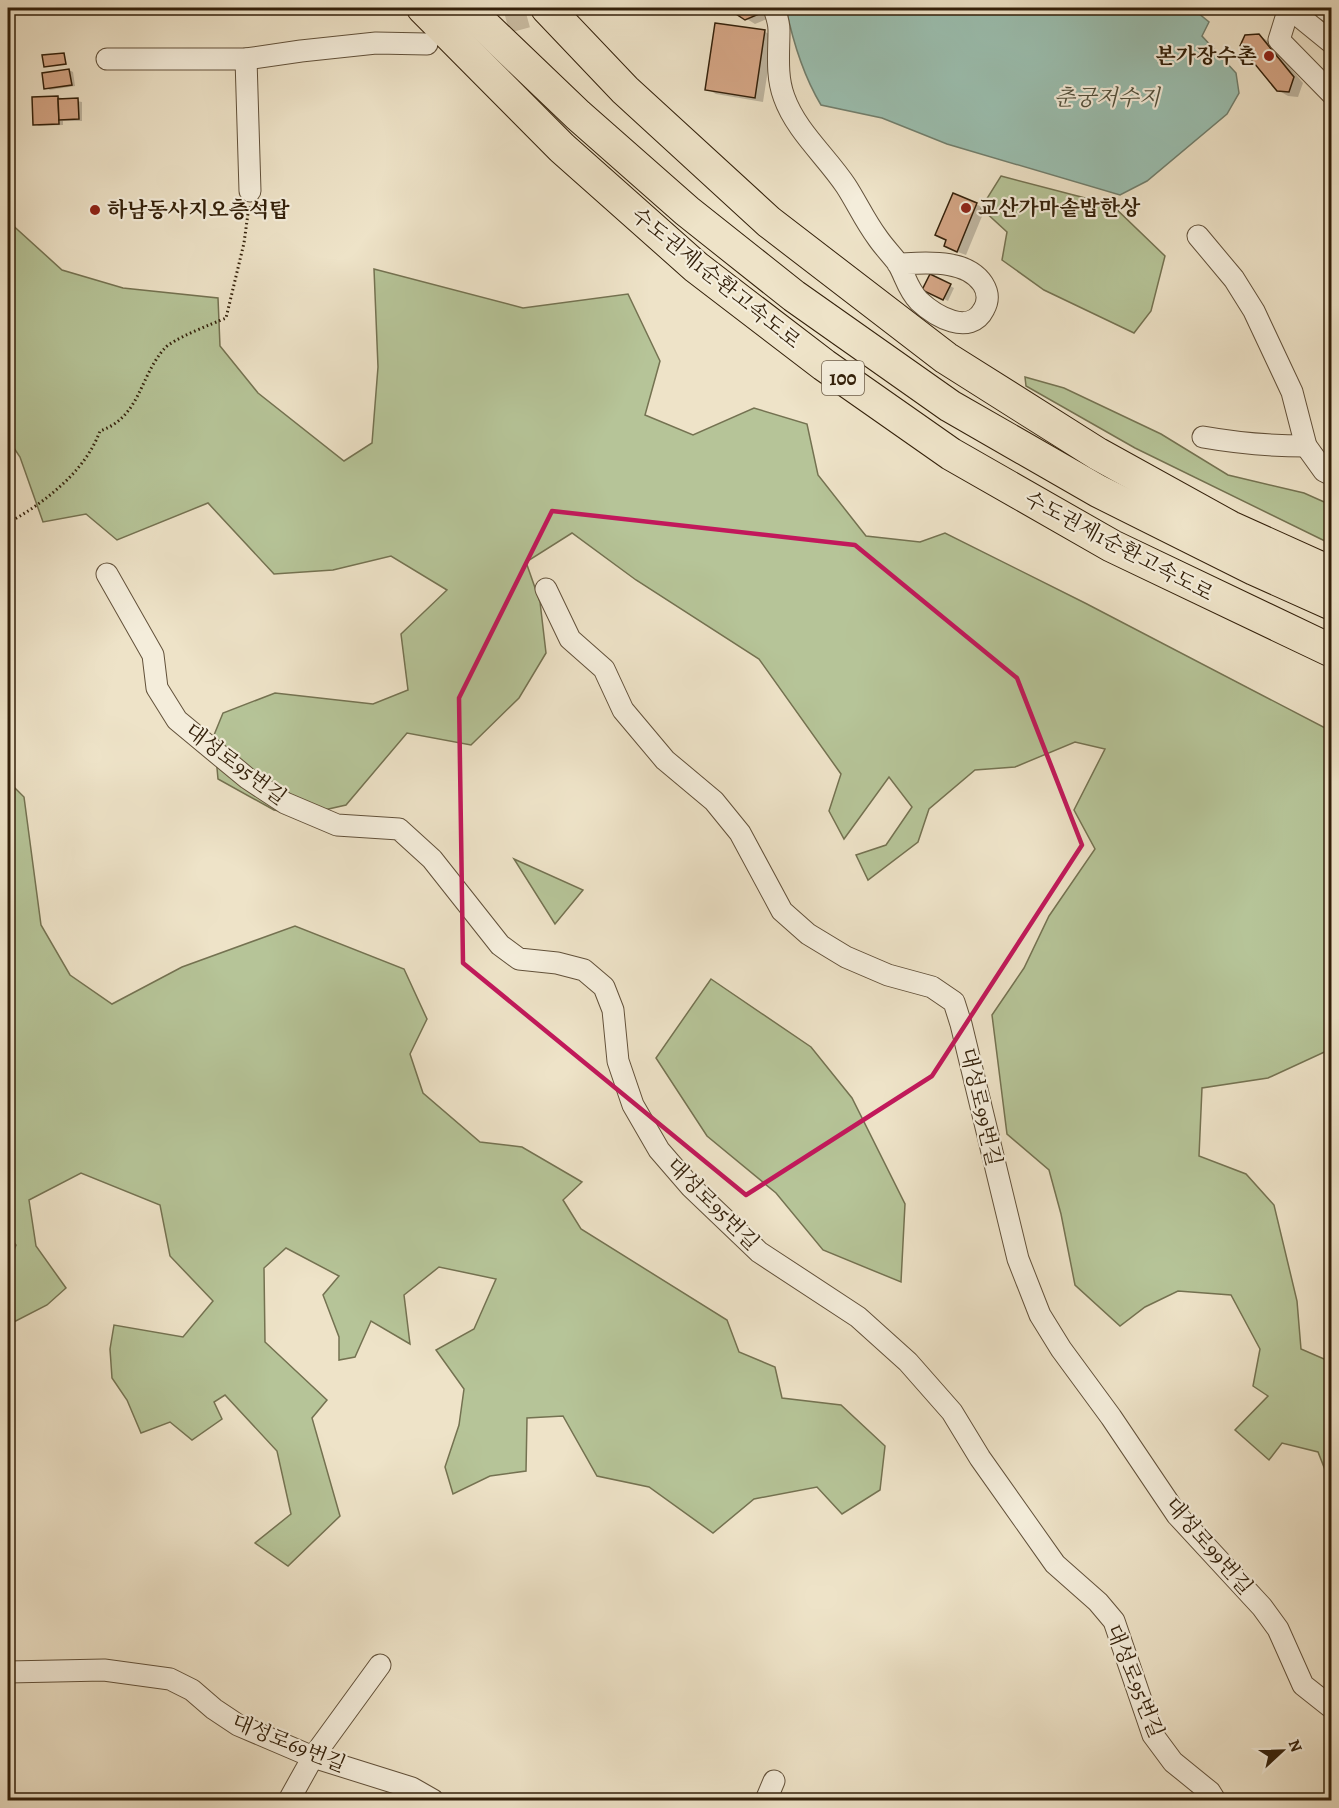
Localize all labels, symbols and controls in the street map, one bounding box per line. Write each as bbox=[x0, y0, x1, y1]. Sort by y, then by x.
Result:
place label: 본가장수촌 bbox=[1156, 42, 1257, 70]
marker: 본가장수촌 bbox=[1262, 49, 1276, 63]
water label: 춘궁저수지 bbox=[1054, 83, 1162, 113]
place label: 교산가마솥밥한상 bbox=[978, 194, 1141, 222]
place label: 하남동사지오층석탑 bbox=[107, 196, 290, 224]
street label: 수도권제1순환고속도로 bbox=[626, 201, 806, 355]
marker: 교산가마솥밥한상 bbox=[959, 201, 973, 215]
marker: 하남동사지오층석탑 bbox=[88, 203, 102, 217]
road number: 100 bbox=[822, 361, 864, 395]
street label: 수도권제1순환고속도로 bbox=[1020, 484, 1218, 608]
street label: 대성로95번길 bbox=[180, 717, 292, 811]
street label: 대성로99번길 bbox=[954, 1045, 1008, 1169]
street label: 대성로95번길 bbox=[661, 1152, 765, 1256]
street label: 대성로99번길 bbox=[1159, 1491, 1259, 1601]
street label: 대성로95번길 bbox=[1100, 1620, 1170, 1742]
street label: 대성로69번길 bbox=[228, 1707, 350, 1779]
north arrow bbox=[1252, 1721, 1312, 1781]
text: N bbox=[1283, 1736, 1307, 1756]

